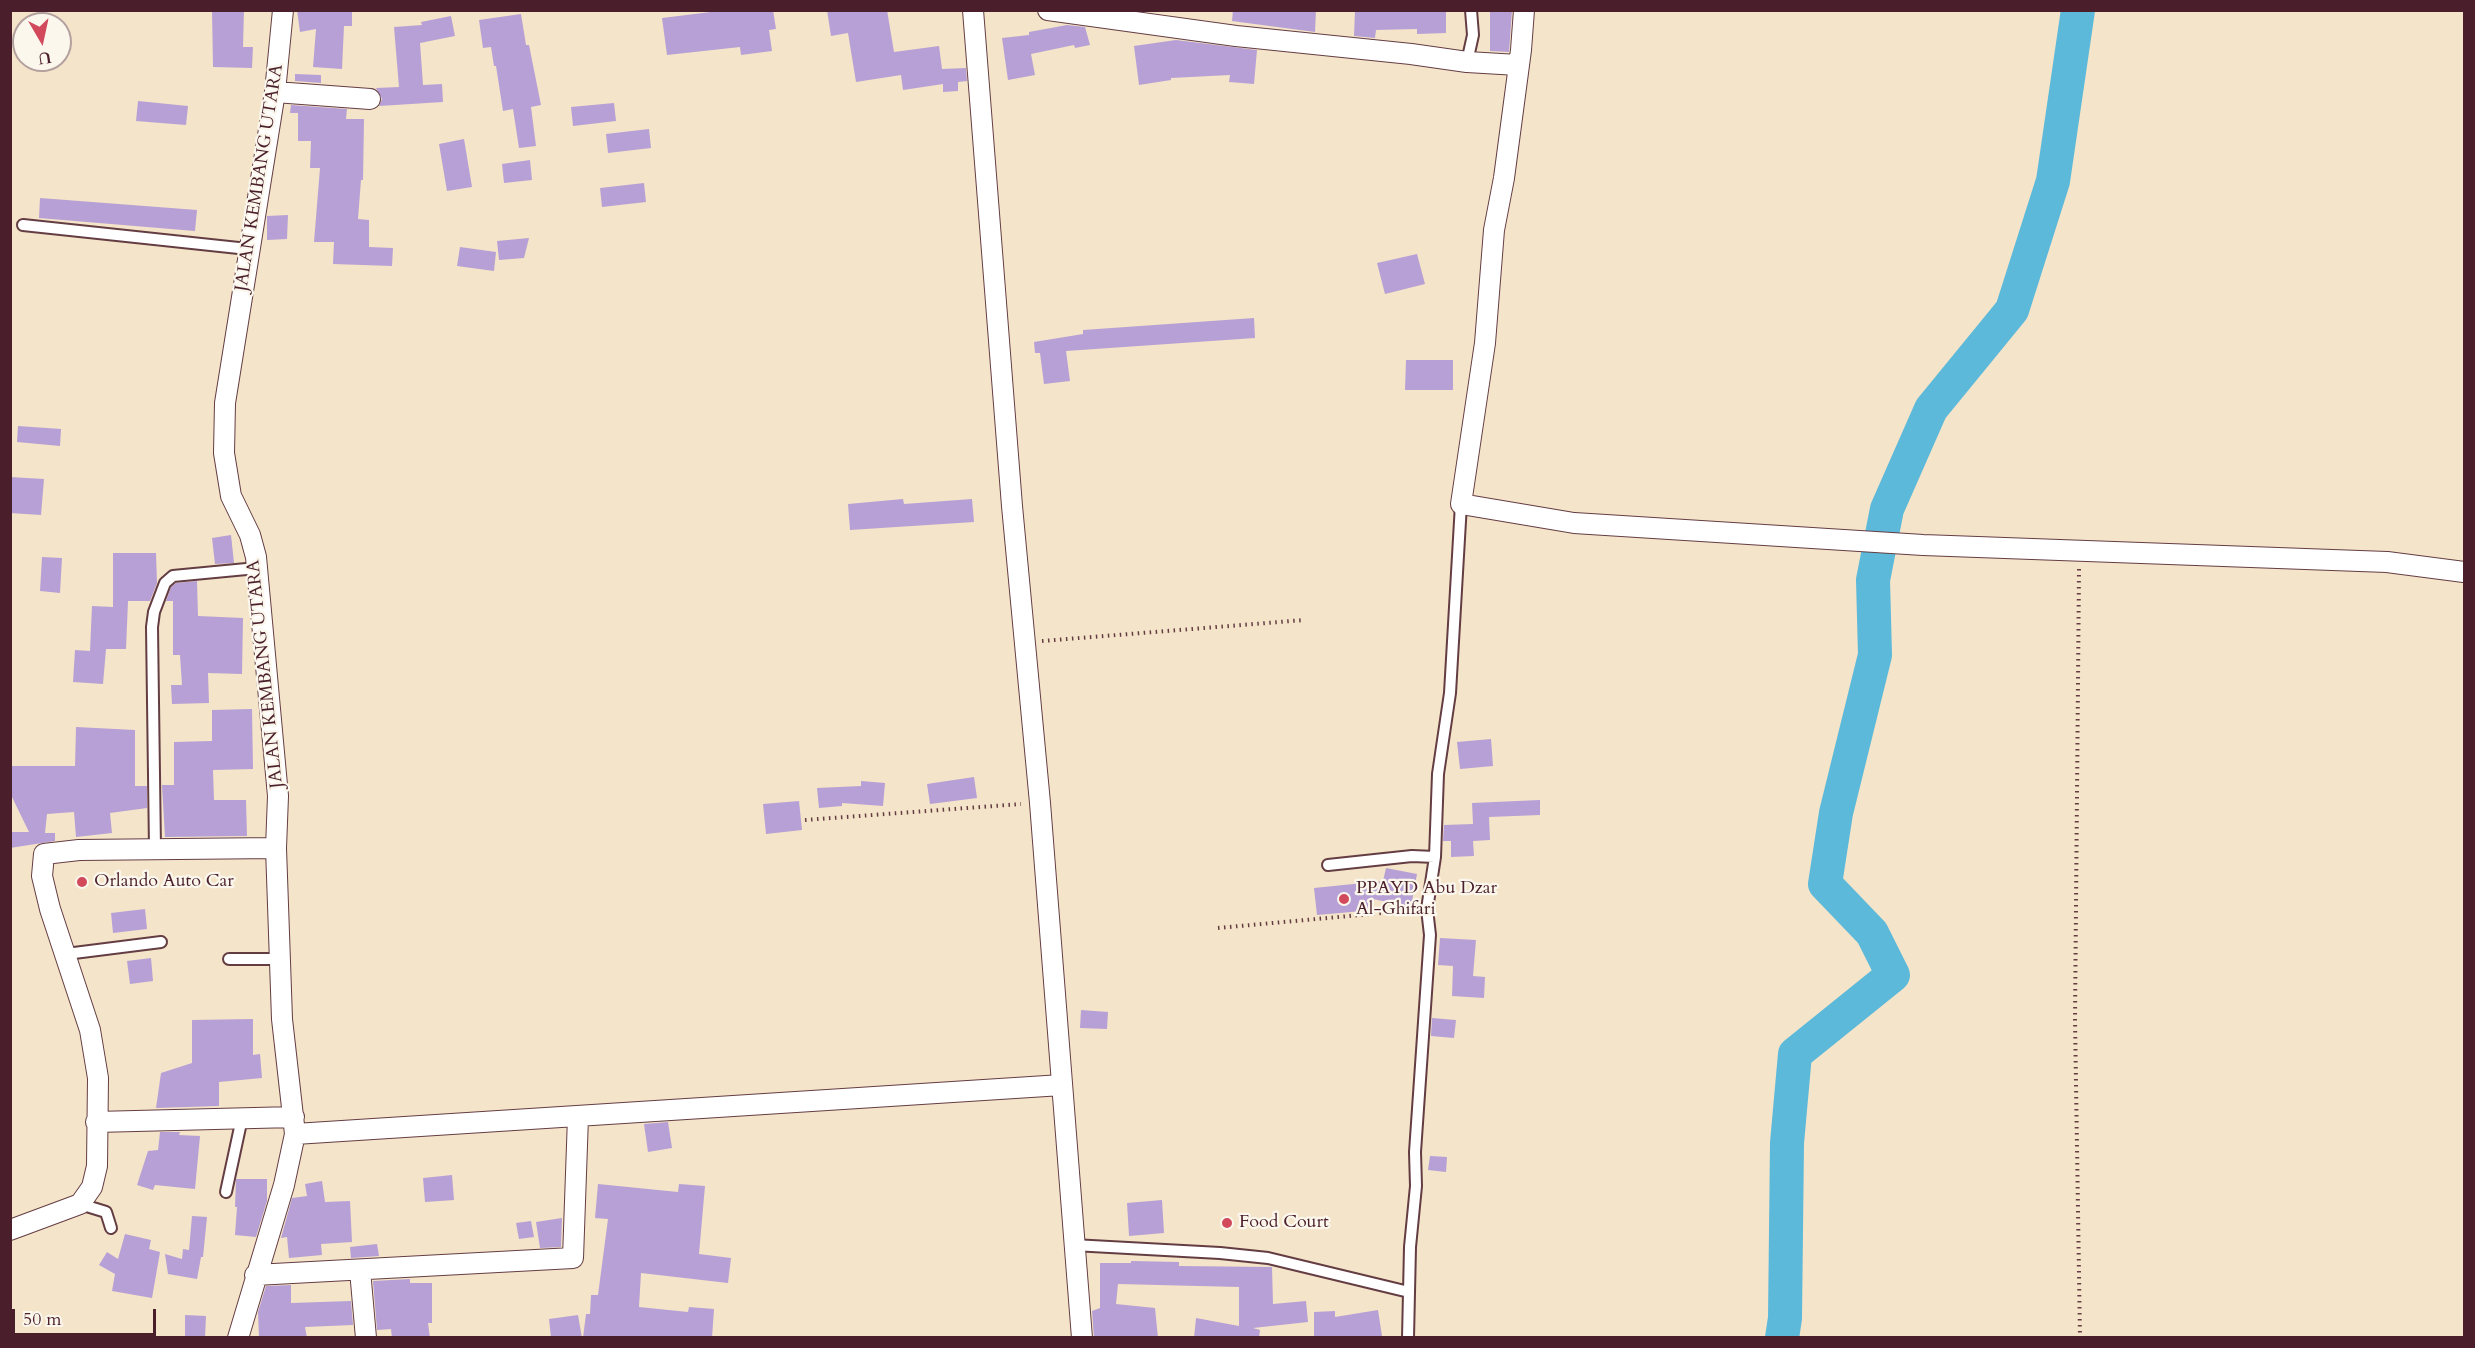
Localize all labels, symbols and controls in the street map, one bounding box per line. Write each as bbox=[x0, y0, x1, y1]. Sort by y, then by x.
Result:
north arrow bbox=[12, 12, 72, 72]
text: U bbox=[36, 46, 53, 70]
street label: JALAN KEMBANG UTARA bbox=[231, 63, 289, 293]
street label: JALAN KEMBANG UTARA bbox=[243, 559, 289, 789]
place label: Orlando Auto Car bbox=[94, 871, 234, 893]
marker: Orlando Auto Car bbox=[75, 875, 89, 889]
place label: PPAYD Abu Dzar Al-Ghifari bbox=[1356, 878, 1497, 920]
marker: PPAYD Abu Dzar Al-Ghifari bbox=[1337, 892, 1351, 906]
place label: Food Court bbox=[1239, 1212, 1329, 1234]
marker: Food Court bbox=[1220, 1216, 1234, 1230]
scale bar bbox=[15, 1297, 159, 1335]
text: 50 m bbox=[23, 1307, 62, 1332]

